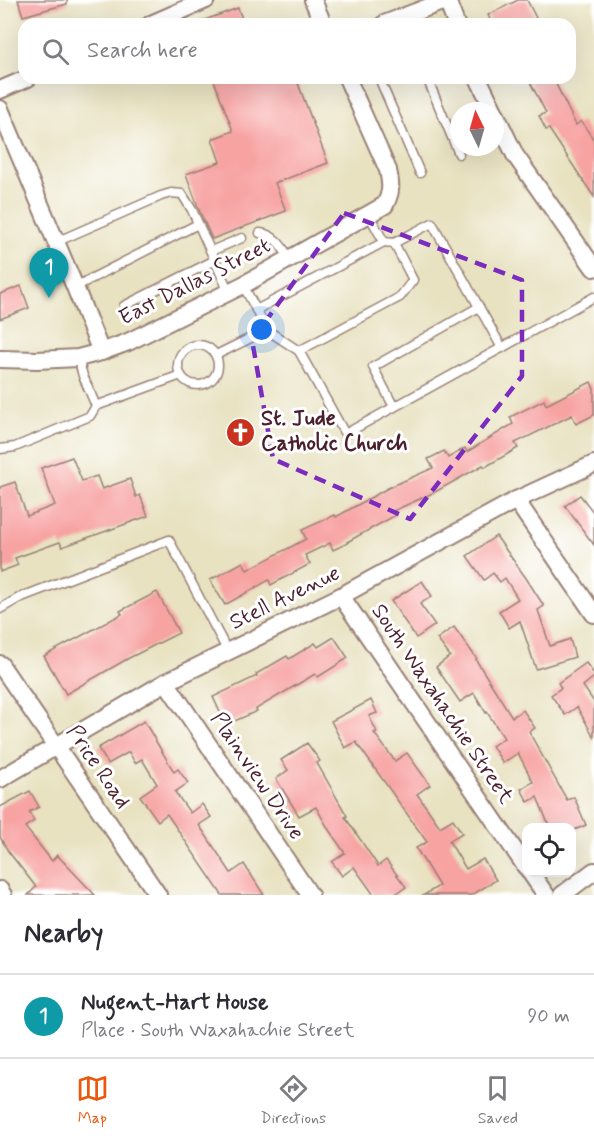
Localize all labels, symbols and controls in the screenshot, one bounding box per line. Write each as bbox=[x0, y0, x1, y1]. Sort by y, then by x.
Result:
search box bbox=[18, 18, 576, 84]
icon: search bbox=[39, 35, 72, 68]
text: Search here bbox=[87, 37, 198, 65]
north arrow bbox=[450, 102, 504, 156]
street label: East Dallas Street bbox=[114, 232, 276, 332]
pin: 1 bbox=[29, 248, 68, 298]
your location bbox=[247, 315, 276, 344]
place label: St. Jude Catholic Church bbox=[261, 405, 408, 458]
church icon: St. Jude Catholic Church bbox=[224, 416, 256, 448]
street label: Stell Avenue bbox=[225, 559, 345, 637]
street label: South Waxahachie Street bbox=[365, 599, 519, 810]
street label: Plainview Drive bbox=[204, 706, 310, 846]
street label: Price Road bbox=[60, 720, 136, 814]
map controls bbox=[522, 823, 576, 877]
button: locate bbox=[522, 823, 576, 877]
text: Nearby bbox=[24, 917, 103, 951]
text: Nugent-Hart House bbox=[81, 989, 268, 1017]
text: 1 bbox=[39, 1003, 48, 1030]
text: 90 m bbox=[527, 1003, 570, 1030]
text: Place · South Waxahachie Street bbox=[81, 1017, 355, 1044]
tab: Map bbox=[76, 1072, 109, 1129]
tab: Directions bbox=[260, 1072, 326, 1129]
tab: Saved bbox=[478, 1072, 518, 1129]

